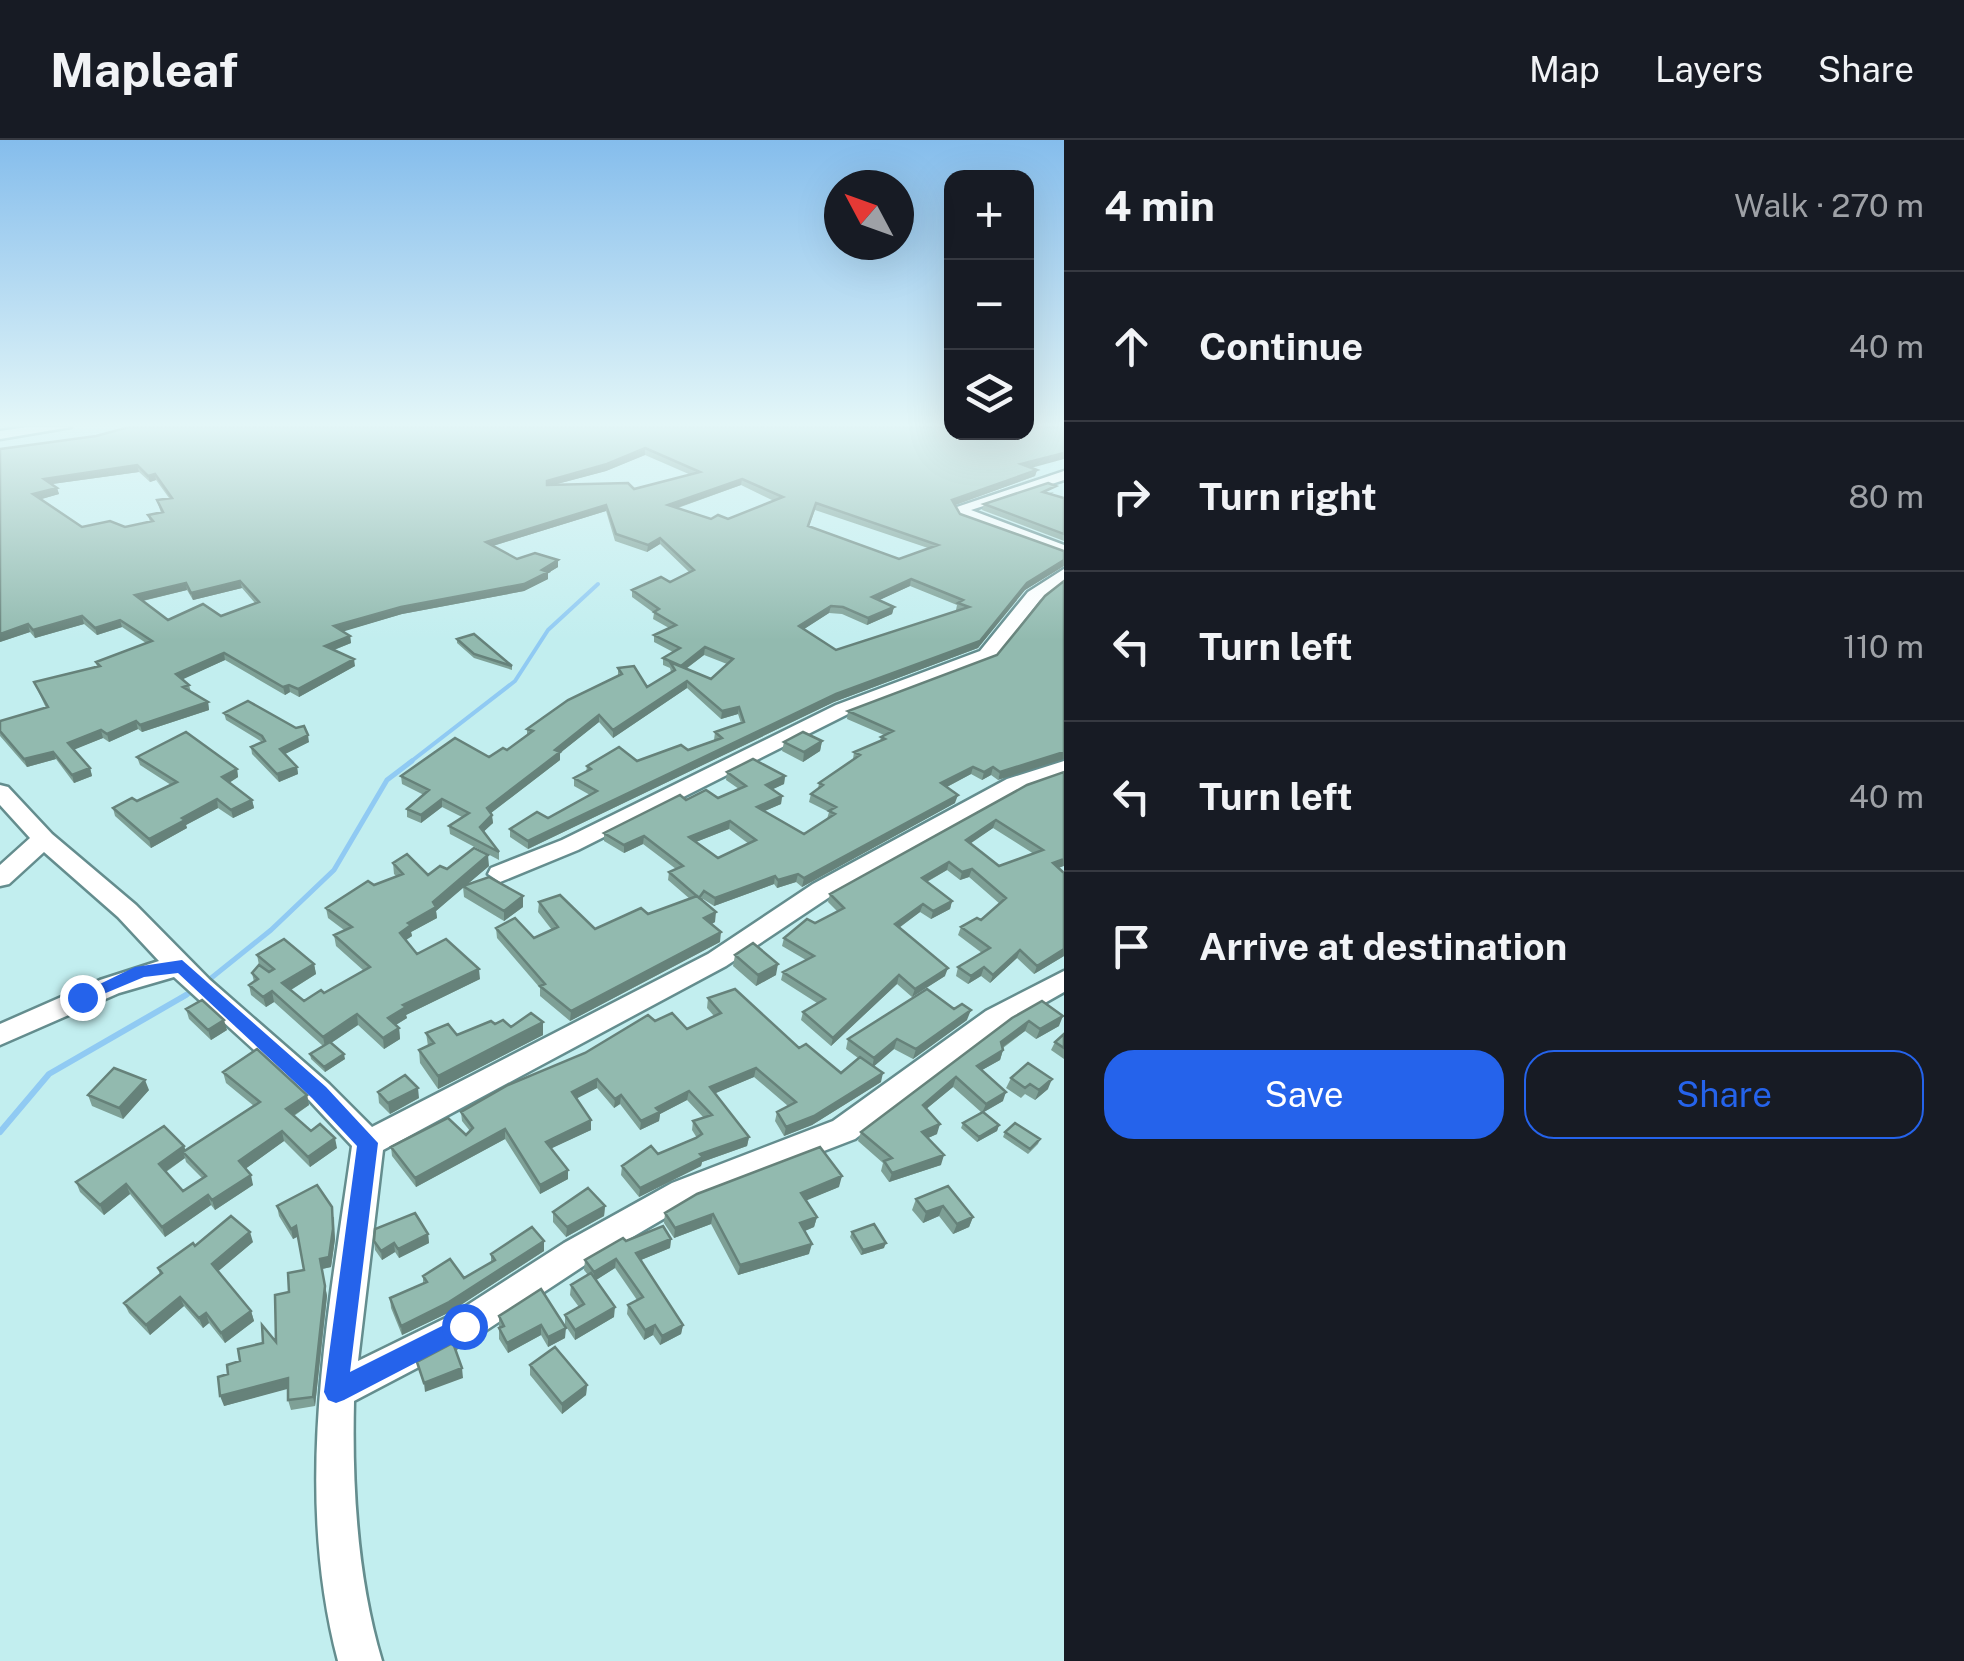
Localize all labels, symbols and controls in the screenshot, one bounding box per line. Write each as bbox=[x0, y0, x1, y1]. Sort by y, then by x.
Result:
text: Mapleaf bbox=[50, 41, 238, 98]
text: Map bbox=[1529, 49, 1600, 90]
text: Layers bbox=[1655, 49, 1763, 90]
text: Share bbox=[1818, 49, 1914, 90]
north arrow bbox=[824, 170, 914, 260]
map controls bbox=[944, 170, 1034, 440]
button: + bbox=[944, 170, 1034, 260]
text: 4 min bbox=[1104, 181, 1215, 230]
text: Walk · 270 m bbox=[1734, 187, 1924, 224]
button: − bbox=[944, 260, 1034, 350]
icon: ahead bbox=[1104, 319, 1159, 374]
text: Continue bbox=[1199, 324, 1363, 369]
text: 40 m bbox=[1849, 328, 1924, 365]
button: layers bbox=[944, 350, 1034, 440]
icon: right bbox=[1104, 469, 1159, 524]
text: Turn right bbox=[1199, 474, 1377, 519]
text: 80 m bbox=[1848, 478, 1924, 515]
icon: left bbox=[1104, 619, 1159, 674]
text: Turn left bbox=[1199, 624, 1353, 669]
text: 110 m bbox=[1843, 628, 1924, 665]
icon: left bbox=[1104, 769, 1159, 824]
text: Turn left bbox=[1199, 774, 1353, 819]
text: 40 m bbox=[1849, 778, 1924, 815]
icon: arrive bbox=[1104, 919, 1159, 974]
text: Arrive at destination bbox=[1199, 924, 1567, 969]
route end bbox=[60, 975, 106, 1021]
button: Save bbox=[1104, 1050, 1504, 1139]
button: Share bbox=[1524, 1050, 1924, 1139]
route start bbox=[442, 1304, 488, 1350]

